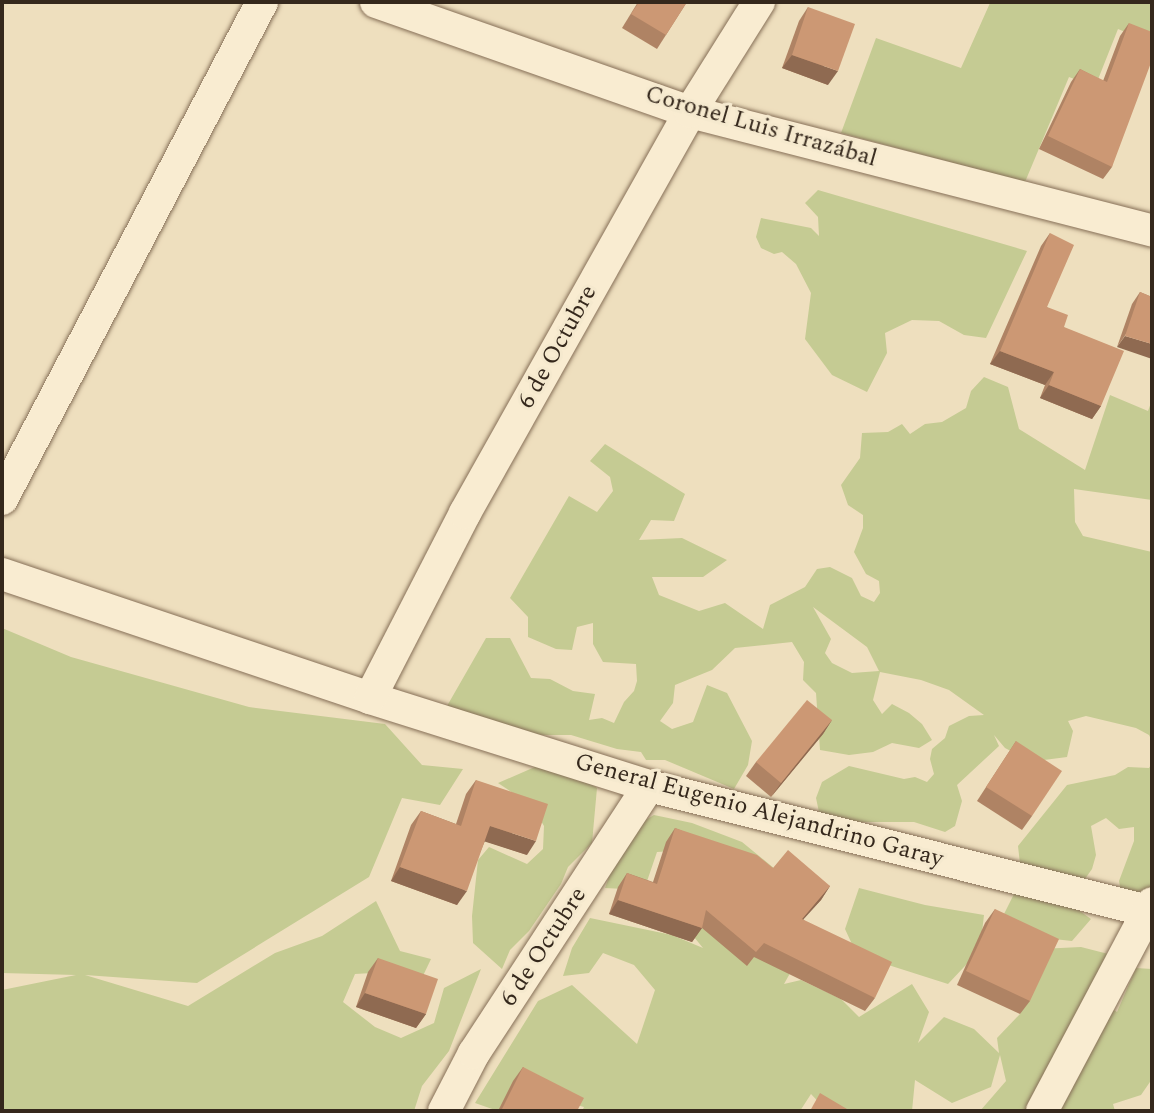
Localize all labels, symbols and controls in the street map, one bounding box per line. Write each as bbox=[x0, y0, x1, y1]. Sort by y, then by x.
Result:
street label: Coronel Luis Irrazábal bbox=[642, 80, 880, 174]
street label: 6 de Octubre bbox=[512, 280, 604, 414]
street label: General Eugenio Alejandrino Garay bbox=[572, 748, 946, 874]
street label: 6 de Octubre bbox=[495, 882, 593, 1012]

